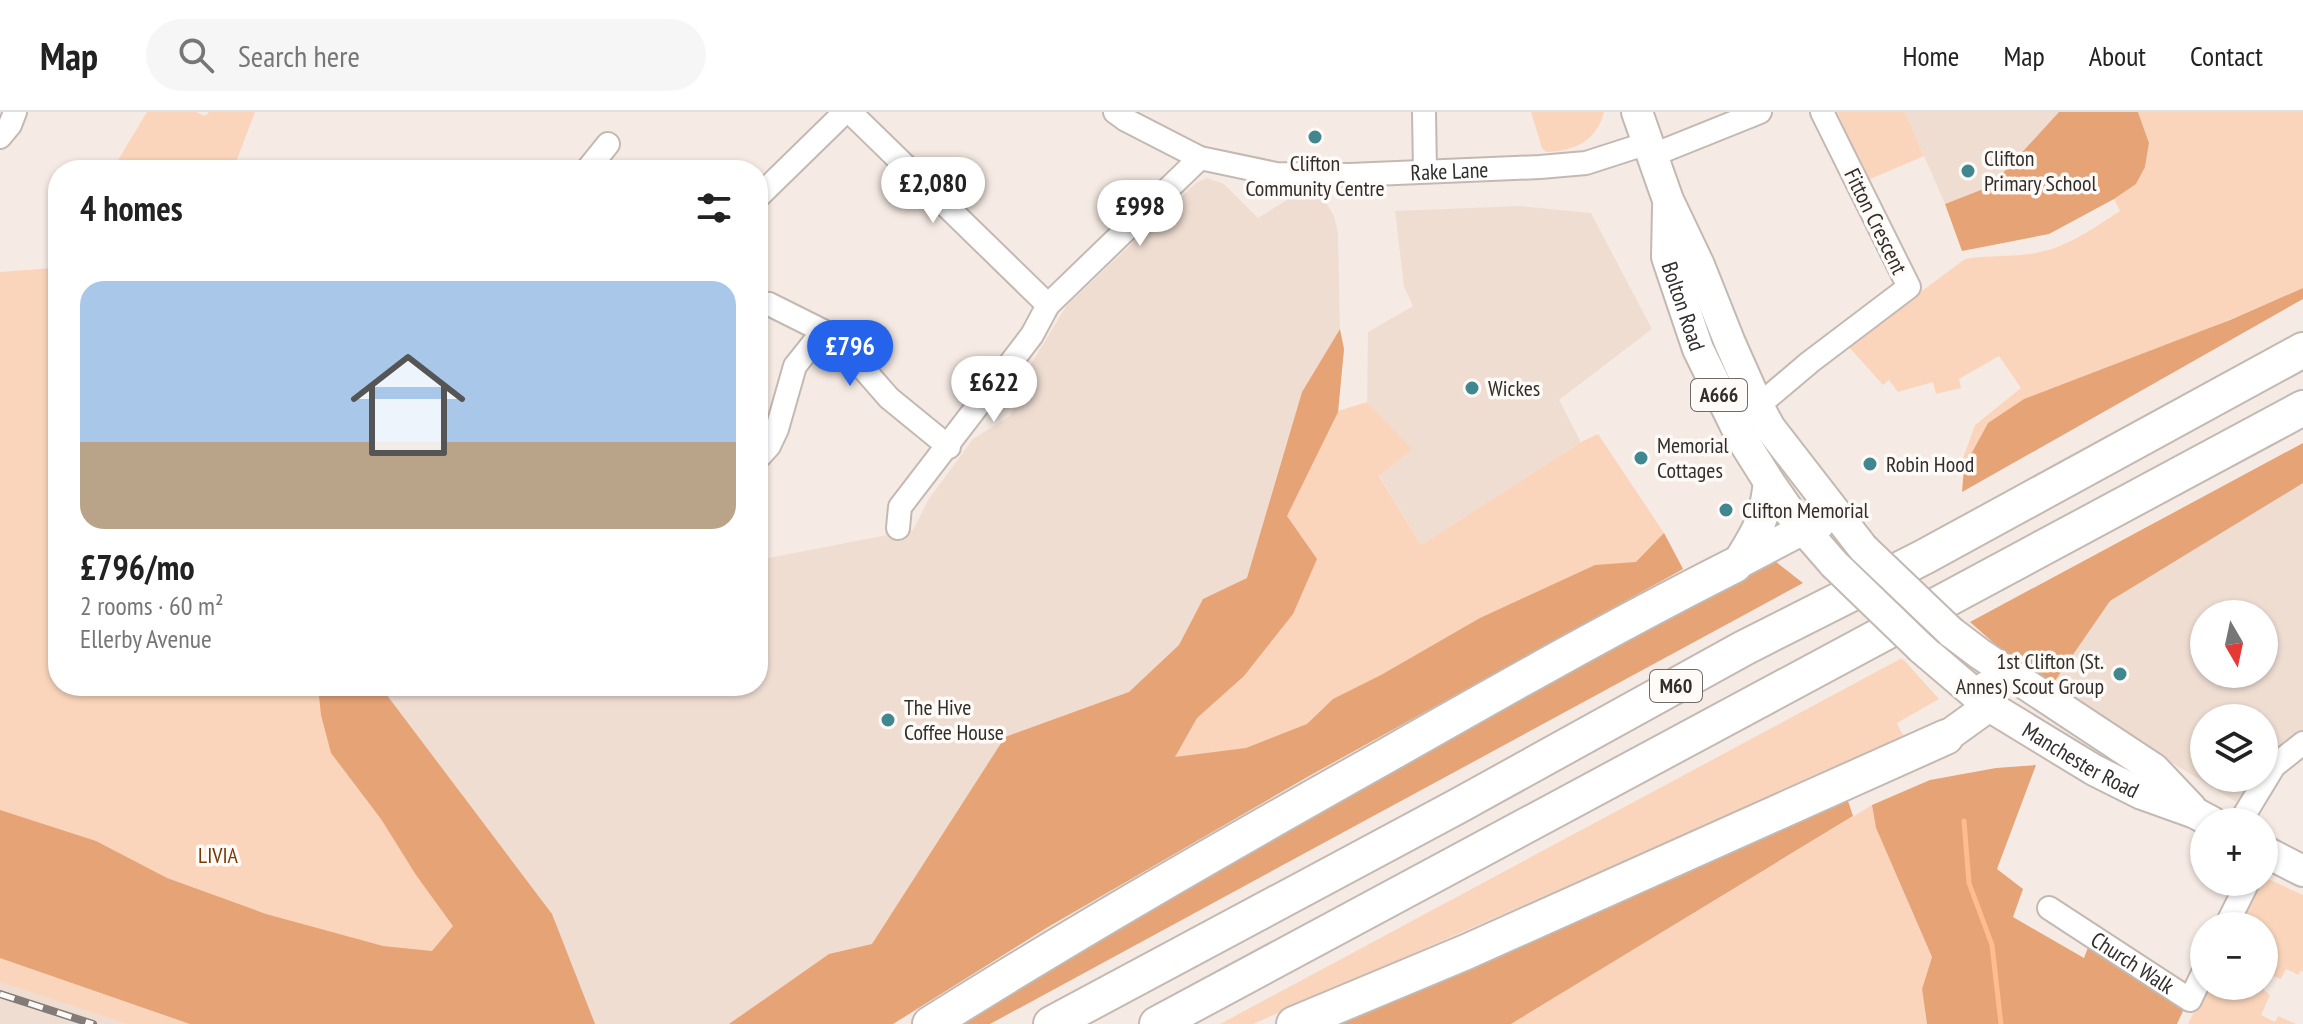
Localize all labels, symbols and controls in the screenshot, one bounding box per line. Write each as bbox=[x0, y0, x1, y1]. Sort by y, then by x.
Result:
search box bbox=[146, 19, 706, 91]
text: Map bbox=[40, 31, 98, 80]
icon: search bbox=[174, 33, 218, 77]
text: Search here bbox=[238, 36, 360, 75]
text: Home bbox=[1903, 37, 1959, 74]
text: Map bbox=[2003, 37, 2045, 74]
text: About bbox=[2089, 37, 2146, 74]
text: Contact bbox=[2190, 37, 2263, 74]
marker: Clifton Community Centre bbox=[1306, 128, 1324, 146]
place label: Clifton Primary School bbox=[1984, 144, 2098, 197]
place label: Clifton Community Centre bbox=[1245, 149, 1385, 202]
street label: Rake Lane bbox=[1410, 155, 1489, 186]
pin: £2,080 bbox=[868, 157, 998, 225]
marker: Clifton Primary School bbox=[1959, 162, 1977, 180]
street label: Fitton Crescent bbox=[1838, 164, 1914, 278]
text: £2,080 bbox=[899, 166, 967, 199]
pin: £998 bbox=[1093, 180, 1187, 248]
text: 4 homes bbox=[80, 186, 183, 230]
icon: filters bbox=[692, 186, 736, 230]
text: £998 bbox=[1115, 189, 1165, 222]
street label: Bolton Road bbox=[1656, 258, 1712, 354]
pin: £796 bbox=[803, 320, 897, 388]
text: £796 bbox=[825, 329, 875, 362]
icon: home bbox=[336, 333, 480, 477]
pin: £622 bbox=[947, 356, 1041, 424]
text: £622 bbox=[969, 365, 1019, 398]
place label: Wickes bbox=[1488, 374, 1540, 402]
marker: Wickes bbox=[1463, 379, 1481, 397]
road number: A666 bbox=[1691, 379, 1747, 411]
place label: Memorial Cottages bbox=[1657, 431, 1730, 484]
marker: Memorial Cottages bbox=[1632, 449, 1650, 467]
place label: Robin Hood bbox=[1886, 450, 1974, 478]
marker: Robin Hood bbox=[1861, 455, 1879, 473]
place label: Clifton Memorial bbox=[1742, 496, 1870, 524]
marker: Clifton Memorial bbox=[1717, 501, 1735, 519]
text: £796/mo bbox=[80, 545, 195, 589]
text: 2 rooms · 60 m² bbox=[80, 589, 224, 622]
north arrow bbox=[2190, 600, 2278, 688]
map controls bbox=[2190, 600, 2278, 1000]
text: Ellerby Avenue bbox=[80, 622, 212, 655]
place label: 1st Clifton (St. Annes) Scout Group bbox=[1956, 647, 2104, 700]
marker: 1st Clifton (St. Annes) Scout Group bbox=[2111, 665, 2129, 683]
road number: M60 bbox=[1650, 670, 1702, 702]
place label: The Hive Coffee House bbox=[904, 693, 1004, 746]
button: layers bbox=[2190, 704, 2278, 792]
marker: The Hive Coffee House bbox=[879, 711, 897, 729]
street label: Manchester Road bbox=[2017, 716, 2144, 804]
button: + bbox=[2190, 808, 2278, 896]
park label: LIVIA bbox=[198, 841, 239, 869]
button: − bbox=[2190, 912, 2278, 1000]
street label: Church Walk bbox=[2086, 925, 2180, 1000]

